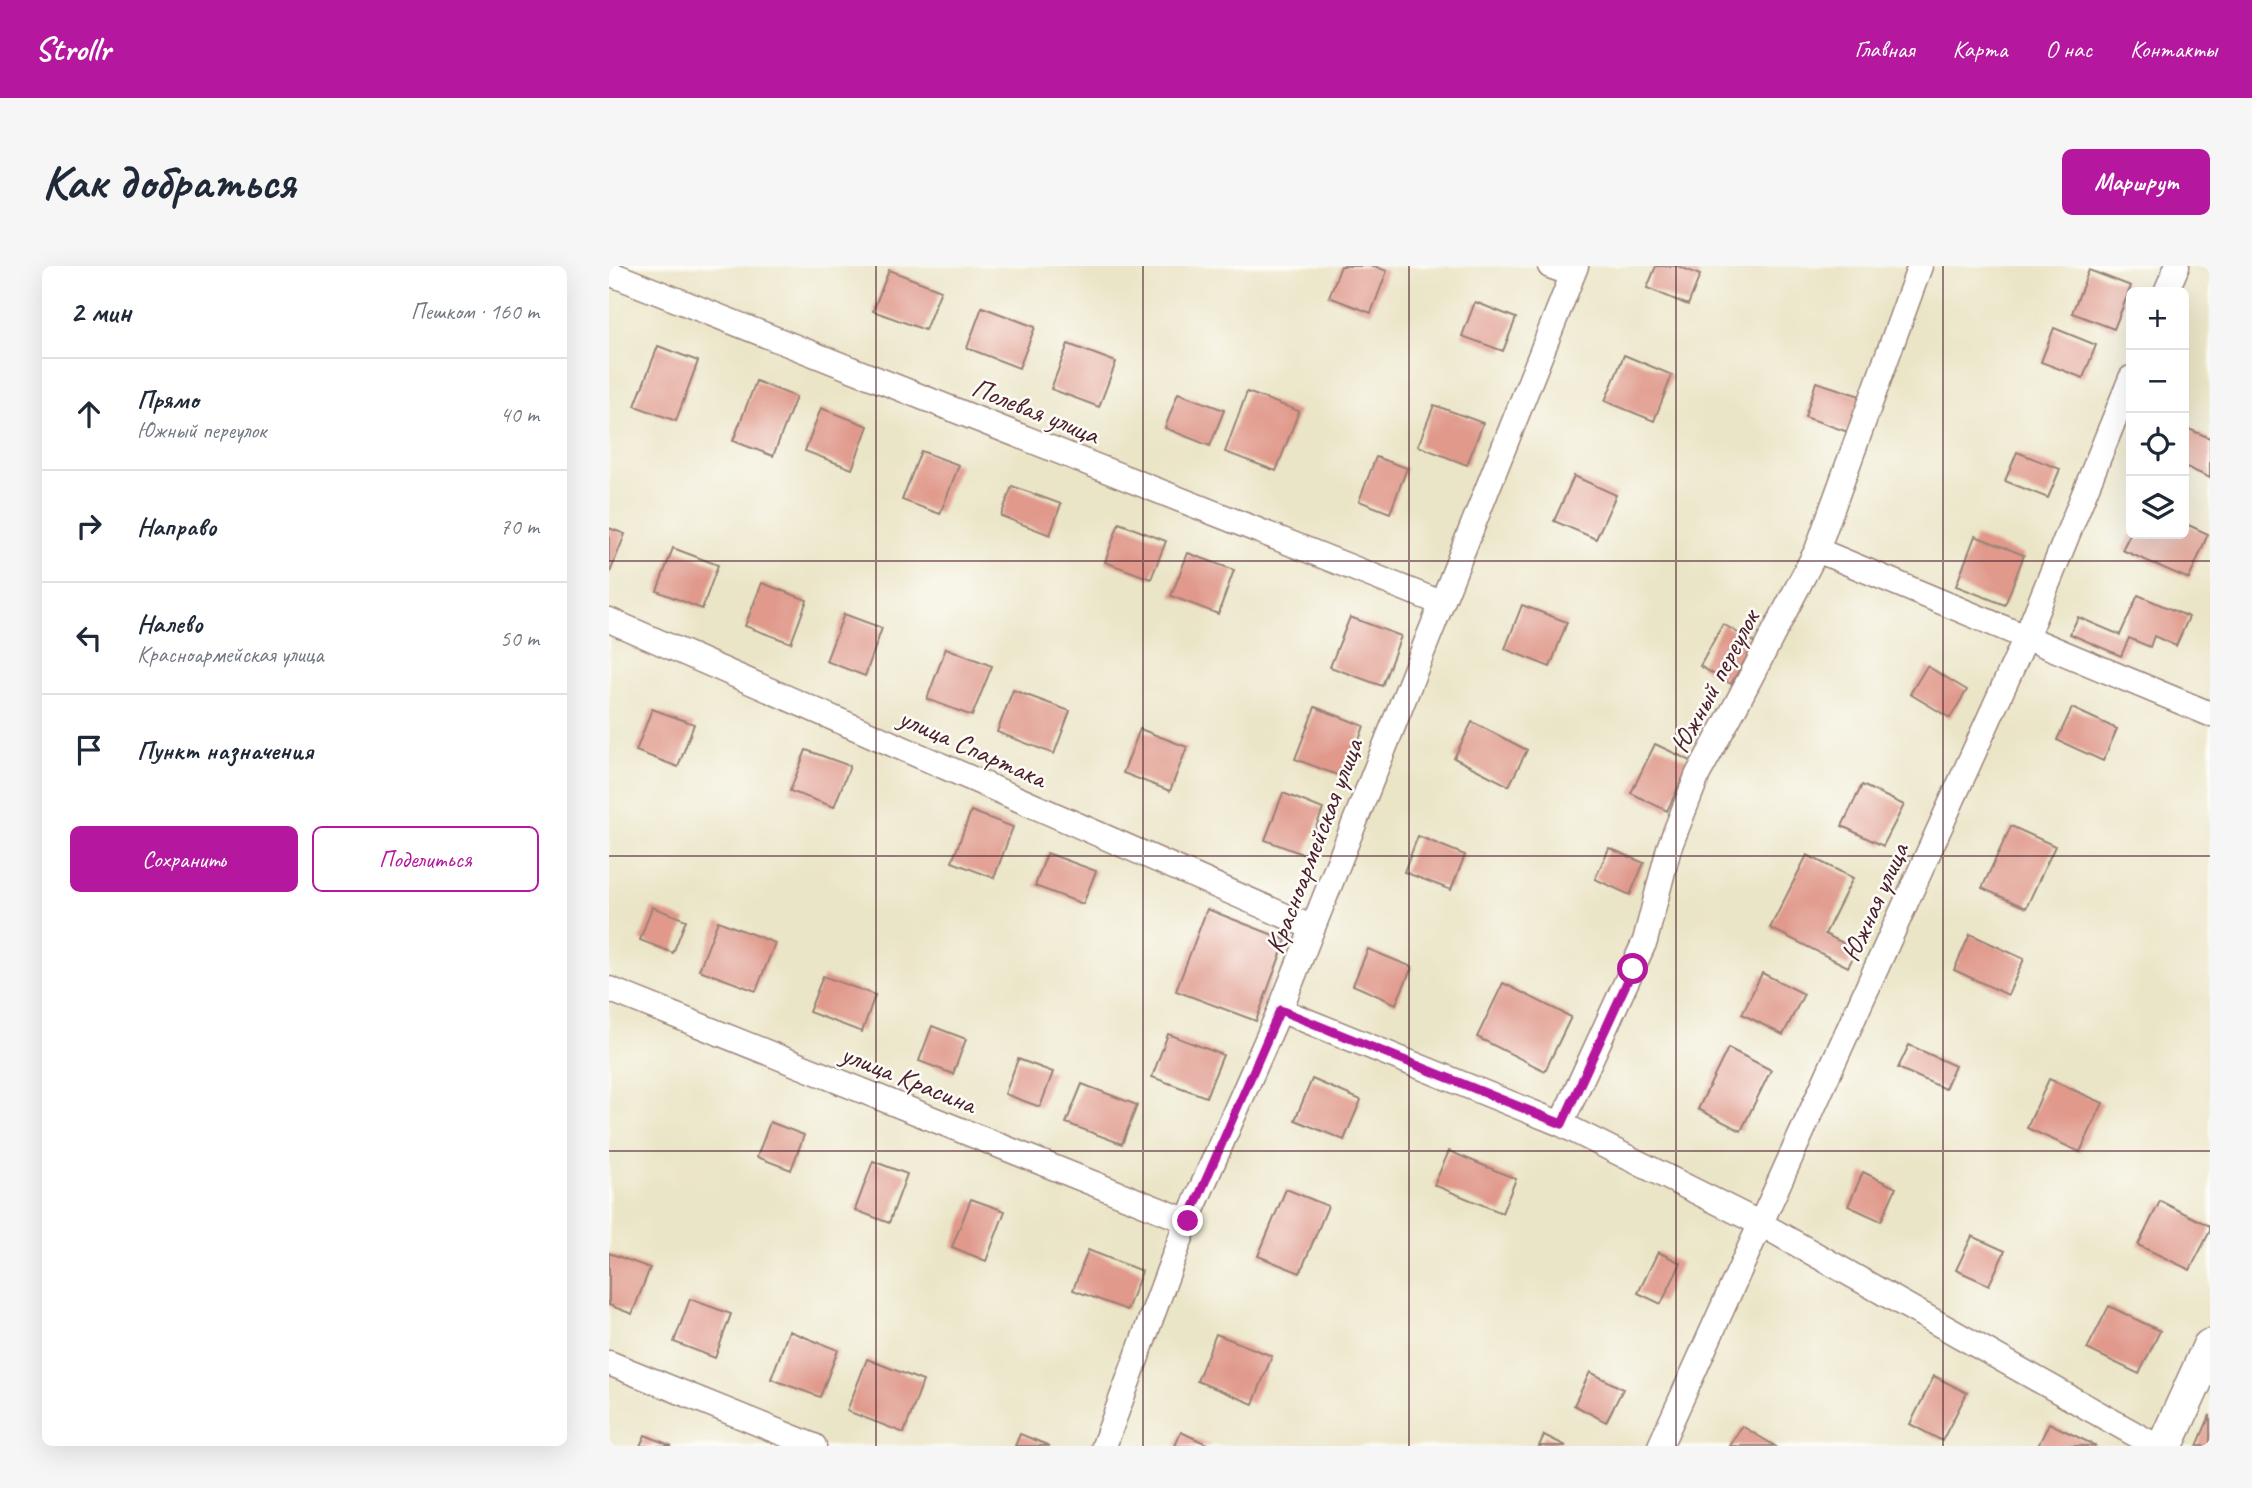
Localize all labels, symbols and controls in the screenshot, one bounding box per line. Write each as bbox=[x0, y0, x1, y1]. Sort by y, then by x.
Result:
text: Strollr bbox=[35, 28, 110, 70]
text: Главная bbox=[1854, 34, 1915, 64]
text: Карта bbox=[1953, 34, 2007, 64]
text: О нас bbox=[2045, 34, 2092, 64]
text: Контакты bbox=[2130, 34, 2217, 64]
button: Маршрут bbox=[2062, 149, 2210, 215]
text: Как добраться bbox=[42, 151, 295, 213]
map controls bbox=[2126, 287, 2189, 539]
button: + bbox=[2126, 287, 2189, 350]
text: 2 мин bbox=[70, 293, 131, 331]
text: Пешком · 160 m bbox=[411, 297, 539, 326]
button: − bbox=[2126, 350, 2189, 413]
street label: Полевая улица bbox=[967, 369, 1106, 452]
text: Прямо bbox=[137, 383, 199, 416]
icon: ahead bbox=[70, 395, 108, 433]
text: 40 m bbox=[500, 400, 539, 429]
button: locate bbox=[2126, 413, 2189, 476]
text: Южный переулок bbox=[137, 416, 266, 445]
button: layers bbox=[2126, 476, 2189, 539]
icon: right bbox=[70, 507, 108, 545]
text: Направо bbox=[137, 510, 216, 543]
text: 70 m bbox=[500, 512, 539, 541]
street label: Южный переулок bbox=[1662, 601, 1768, 759]
text: Налево bbox=[137, 607, 203, 640]
icon: left bbox=[70, 619, 108, 657]
text: 50 m bbox=[500, 624, 539, 653]
text: Красноармейская улица bbox=[137, 640, 324, 669]
street label: улица Спартака bbox=[892, 699, 1054, 796]
icon: arrive bbox=[70, 731, 108, 769]
street label: Красноармейская улица bbox=[1256, 732, 1371, 958]
text: Пункт назначения bbox=[137, 734, 313, 767]
button: Сохранить bbox=[70, 826, 298, 892]
button: Поделиться bbox=[312, 826, 539, 892]
street label: Южная улица bbox=[1833, 836, 1917, 967]
route start bbox=[1617, 953, 1648, 984]
street label: улица Красина bbox=[835, 1035, 984, 1122]
route end bbox=[1172, 1205, 1203, 1236]

